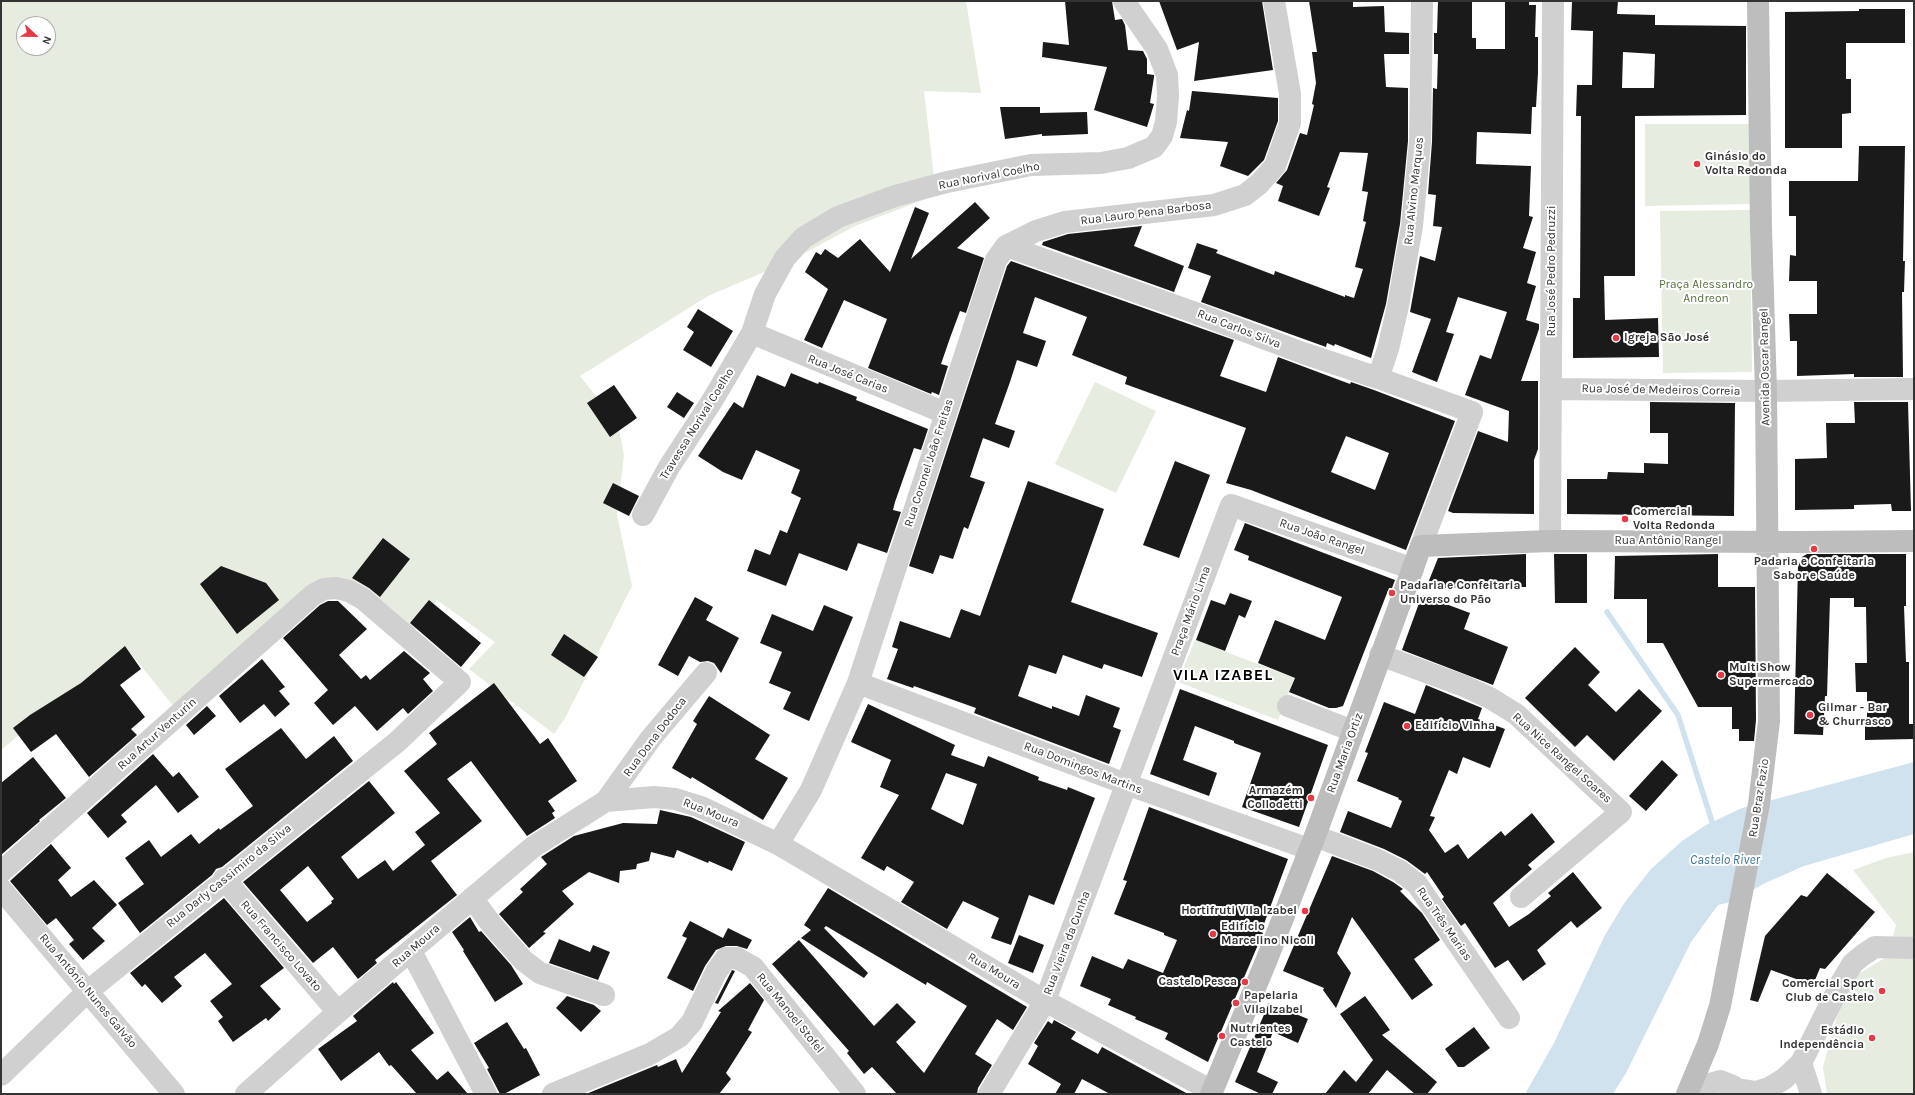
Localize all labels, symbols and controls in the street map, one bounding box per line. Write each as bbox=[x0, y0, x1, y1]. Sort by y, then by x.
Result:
north arrow bbox=[16, 16, 56, 56]
text: N bbox=[39, 34, 54, 46]
street label: Rua Alvino Marques bbox=[1401, 136, 1427, 246]
place label: Ginásio do Volta Redonda bbox=[1705, 150, 1787, 178]
street label: Rua Norival Coelho bbox=[937, 159, 1041, 193]
marker: Ginásio do Volta Redonda bbox=[1692, 159, 1702, 169]
street label: Rua Lauro Pena Barbosa bbox=[1080, 198, 1212, 228]
street label: Rua José Pedro Pedruzzi bbox=[1545, 206, 1559, 336]
park label: Praça Alessandro Andreon bbox=[1659, 278, 1753, 306]
street label: Rua Carlos Silva bbox=[1195, 306, 1283, 352]
street label: Avenida Oscar Rangel bbox=[1757, 308, 1773, 426]
place label: Igreja São José bbox=[1624, 331, 1709, 345]
marker: Igreja São José bbox=[1611, 333, 1621, 343]
street label: Rua José Carias bbox=[806, 351, 890, 397]
street label: Travessa Norival Coelho bbox=[657, 365, 737, 483]
street label: Rua José de Medeiros Correia bbox=[1581, 381, 1741, 399]
street label: Rua Coronel João Freitas bbox=[901, 397, 957, 529]
place label: Comercial Volta Redonda bbox=[1633, 505, 1715, 533]
marker: Comercial Volta Redonda bbox=[1620, 514, 1630, 524]
street label: Rua João Rangel bbox=[1278, 516, 1366, 558]
street label: Rua Antônio Rangel bbox=[1615, 534, 1721, 548]
marker: Padaria e Confeitaria Sabor e Saúde bbox=[1809, 544, 1819, 554]
place label: Padaria e Confeitaria Sabor e Saúde bbox=[1754, 555, 1874, 583]
street label: Praça Mário Lima bbox=[1168, 564, 1214, 658]
place label: Padaria e Confeitaria Universo do Pão bbox=[1400, 579, 1520, 607]
marker: Padaria e Confeitaria Universo do Pão bbox=[1387, 588, 1397, 598]
place label: MultiShow Supermercado bbox=[1729, 661, 1813, 689]
district label: VILA IZABEL bbox=[1173, 665, 1273, 685]
marker: MultiShow Supermercado bbox=[1716, 670, 1726, 680]
street label: Rua Dona Dodoca bbox=[620, 694, 690, 780]
street label: Rua Artur Venturin bbox=[115, 695, 199, 773]
place label: Gilmar - Bar & Churrasco bbox=[1818, 701, 1891, 729]
street label: Rua Nice Rangel Soares bbox=[1509, 710, 1615, 806]
marker: Gilmar - Bar & Churrasco bbox=[1805, 710, 1815, 720]
street label: Rua Maria Ortiz bbox=[1324, 711, 1366, 795]
place label: Edifício Vinha bbox=[1415, 719, 1495, 733]
marker: Edifício Vinha bbox=[1402, 721, 1412, 731]
street label: Rua Domingos Martins bbox=[1022, 739, 1144, 797]
street label: Rua Braz Fazio bbox=[1746, 758, 1772, 838]
place label: Armazém Collodetti bbox=[1247, 784, 1303, 812]
marker: Armazém Collodetti bbox=[1306, 793, 1316, 803]
street label: Rua Moura bbox=[681, 795, 741, 831]
street label: Rua Darly Cassimiro da Silva bbox=[164, 821, 294, 931]
water label: Castelo River bbox=[1690, 852, 1760, 868]
street label: Rua Três Marias bbox=[1413, 884, 1475, 964]
street label: Rua Vieira da Cunha bbox=[1041, 889, 1093, 997]
street label: Rua Francisco Lovato bbox=[237, 897, 325, 995]
place label: Hortifruti Vila Izabel bbox=[1181, 904, 1297, 918]
marker: Hortifruti Vila Izabel bbox=[1300, 906, 1310, 916]
place label: Edifício Marcelino Nicoli bbox=[1221, 920, 1314, 948]
street label: Rua Moura bbox=[389, 921, 443, 971]
marker: Edifício Marcelino Nicoli bbox=[1208, 929, 1218, 939]
street label: Rua Antônio Nunes Galvão bbox=[36, 931, 140, 1051]
street label: Rua Moura bbox=[965, 950, 1023, 992]
street label: Rua Manoel Stofel bbox=[753, 970, 827, 1056]
place label: Castelo Pesca bbox=[1158, 975, 1237, 989]
marker: Castelo Pesca bbox=[1240, 977, 1250, 987]
place label: Comercial Sport Club de Castelo bbox=[1782, 977, 1874, 1005]
marker: Comercial Sport Club de Castelo bbox=[1877, 986, 1887, 996]
place label: Papelaria Vila Izabel bbox=[1244, 989, 1303, 1017]
marker: Papelaria Vila Izabel bbox=[1231, 998, 1241, 1008]
place label: Nutrientes Castelo bbox=[1230, 1022, 1291, 1050]
place label: Estádio Independência bbox=[1779, 1024, 1864, 1052]
marker: Nutrientes Castelo bbox=[1217, 1031, 1227, 1041]
marker: Estádio Independência bbox=[1867, 1033, 1877, 1043]

